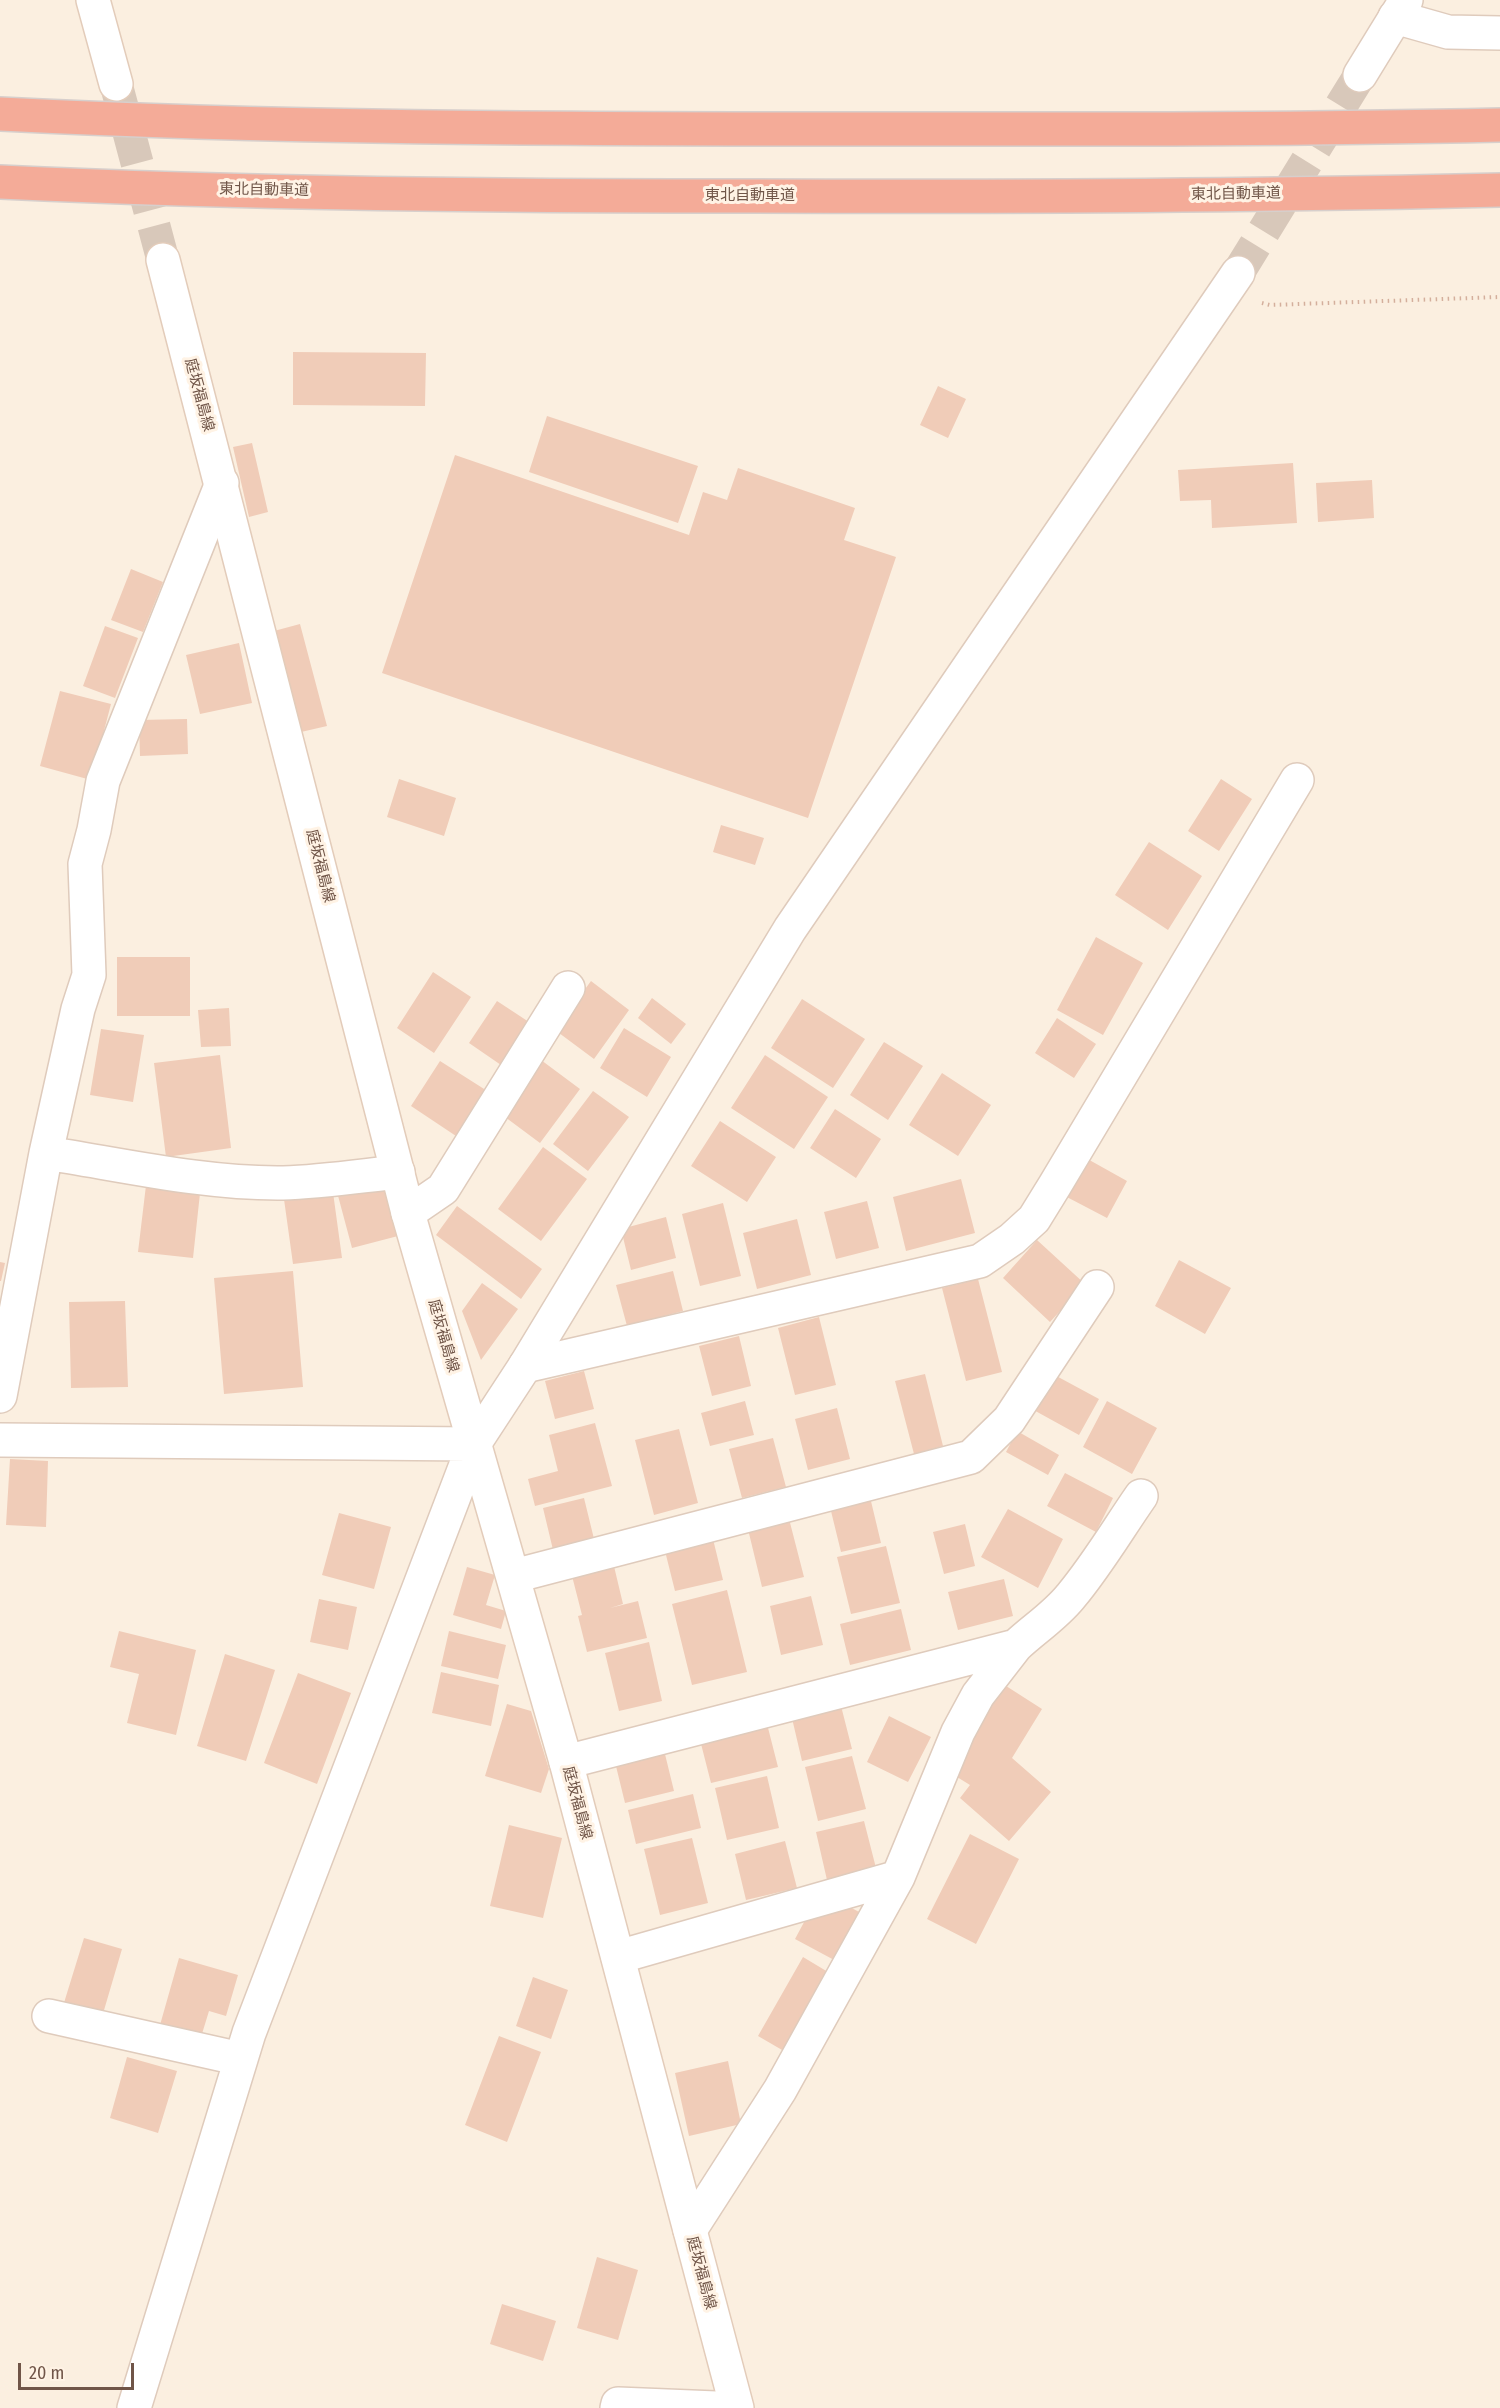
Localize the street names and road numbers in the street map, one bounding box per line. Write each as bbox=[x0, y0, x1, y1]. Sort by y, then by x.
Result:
street label: 東北自動車道 bbox=[219, 180, 309, 200]
street label: 東北自動車道 bbox=[1191, 184, 1281, 204]
street label: 東北自動車道 bbox=[705, 187, 795, 205]
street label: 庭坂福島線 bbox=[181, 356, 217, 434]
street label: 庭坂福島線 bbox=[302, 827, 338, 905]
street label: 庭坂福島線 bbox=[424, 1297, 462, 1375]
street label: 庭坂福島線 bbox=[559, 1764, 595, 1842]
street label: 庭坂福島線 bbox=[683, 2234, 719, 2312]

